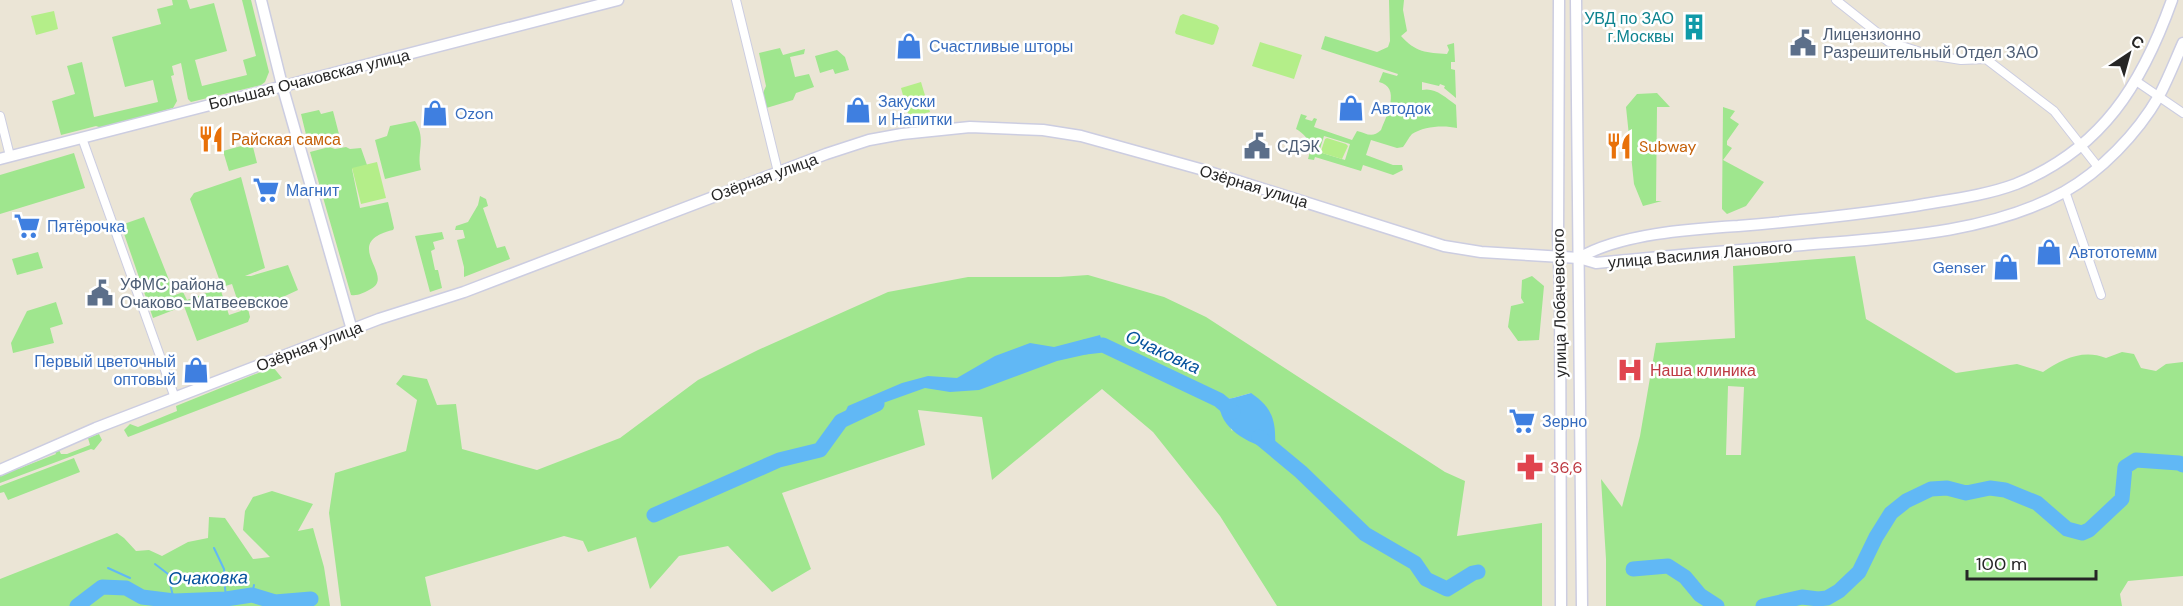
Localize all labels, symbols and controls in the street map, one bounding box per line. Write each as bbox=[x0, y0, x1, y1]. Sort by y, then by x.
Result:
place label: УВД по ЗАО г.Москвы bbox=[1584, 8, 1674, 47]
building icon: УВД по ЗАО г.Москвы bbox=[1679, 12, 1709, 42]
place label: Лицензионно Разрешительный Отдел ЗАО bbox=[1823, 24, 2038, 63]
north arrow bbox=[2099, 24, 2159, 84]
public building icon: Лицензионно Разрешительный Отдел ЗАО bbox=[1788, 28, 1818, 58]
text: С bbox=[2127, 30, 2149, 54]
shop icon: Счастливые шторы bbox=[894, 31, 924, 61]
place label: Счастливые шторы bbox=[929, 36, 1073, 57]
street label: Большая Очаковская улица bbox=[206, 44, 412, 115]
place label: Закуски и Напитки bbox=[878, 91, 953, 130]
shop icon: Автодок bbox=[1336, 93, 1366, 123]
shop icon: Закуски и Напитки bbox=[843, 95, 873, 125]
shop icon: Ozon bbox=[420, 98, 450, 128]
place label: Автодок bbox=[1371, 98, 1432, 119]
place label: Ozon bbox=[455, 103, 493, 124]
restaurant icon: Райская самса bbox=[196, 124, 226, 154]
place label: Райская самса bbox=[231, 129, 341, 150]
public building icon: СДЭК bbox=[1242, 131, 1272, 161]
restaurant icon: Subway bbox=[1604, 131, 1634, 161]
place label: СДЭК bbox=[1277, 136, 1321, 157]
place label: Subway bbox=[1639, 136, 1697, 157]
street label: Озёрная улица bbox=[708, 148, 821, 207]
street label: Озёрная улица bbox=[1197, 160, 1311, 213]
supermarket icon: Магнит bbox=[251, 175, 281, 205]
place label: Магнит bbox=[286, 180, 340, 201]
supermarket icon: Пятёрочка bbox=[12, 211, 42, 241]
place label: Пятёрочка bbox=[47, 216, 126, 237]
street label: улица Лобачевского bbox=[1548, 228, 1571, 378]
street label: улица Василия Ланового bbox=[1607, 236, 1793, 273]
shop icon: Автототемм bbox=[2034, 237, 2064, 267]
place label: Автототемм bbox=[2069, 242, 2157, 263]
shop icon: Genser bbox=[1991, 252, 2021, 282]
place label: Genser bbox=[1933, 257, 1986, 278]
place label: УФМС района Очаково-Матвеевское bbox=[120, 274, 289, 313]
public building icon: УФМС района Очаково-Матвеевское bbox=[85, 278, 115, 308]
street label: Озёрная улица bbox=[253, 317, 365, 376]
water label: Очаковка bbox=[1122, 324, 1204, 380]
place label: Первый цветочный оптовый bbox=[34, 351, 176, 390]
shop icon: Первый цветочный оптовый bbox=[181, 355, 211, 385]
hospital icon: Наша клиника bbox=[1615, 355, 1645, 385]
place label: Наша клиника bbox=[1650, 360, 1756, 381]
supermarket icon: Зерно bbox=[1507, 406, 1537, 436]
place label: Зерно bbox=[1542, 411, 1587, 432]
pharmacy icon: 36,6 bbox=[1515, 452, 1545, 482]
place label: 36,6 bbox=[1550, 457, 1582, 478]
scale bar bbox=[1967, 543, 2096, 581]
text: 100 m bbox=[1976, 552, 2027, 576]
water label: Очаковка bbox=[168, 565, 248, 591]

